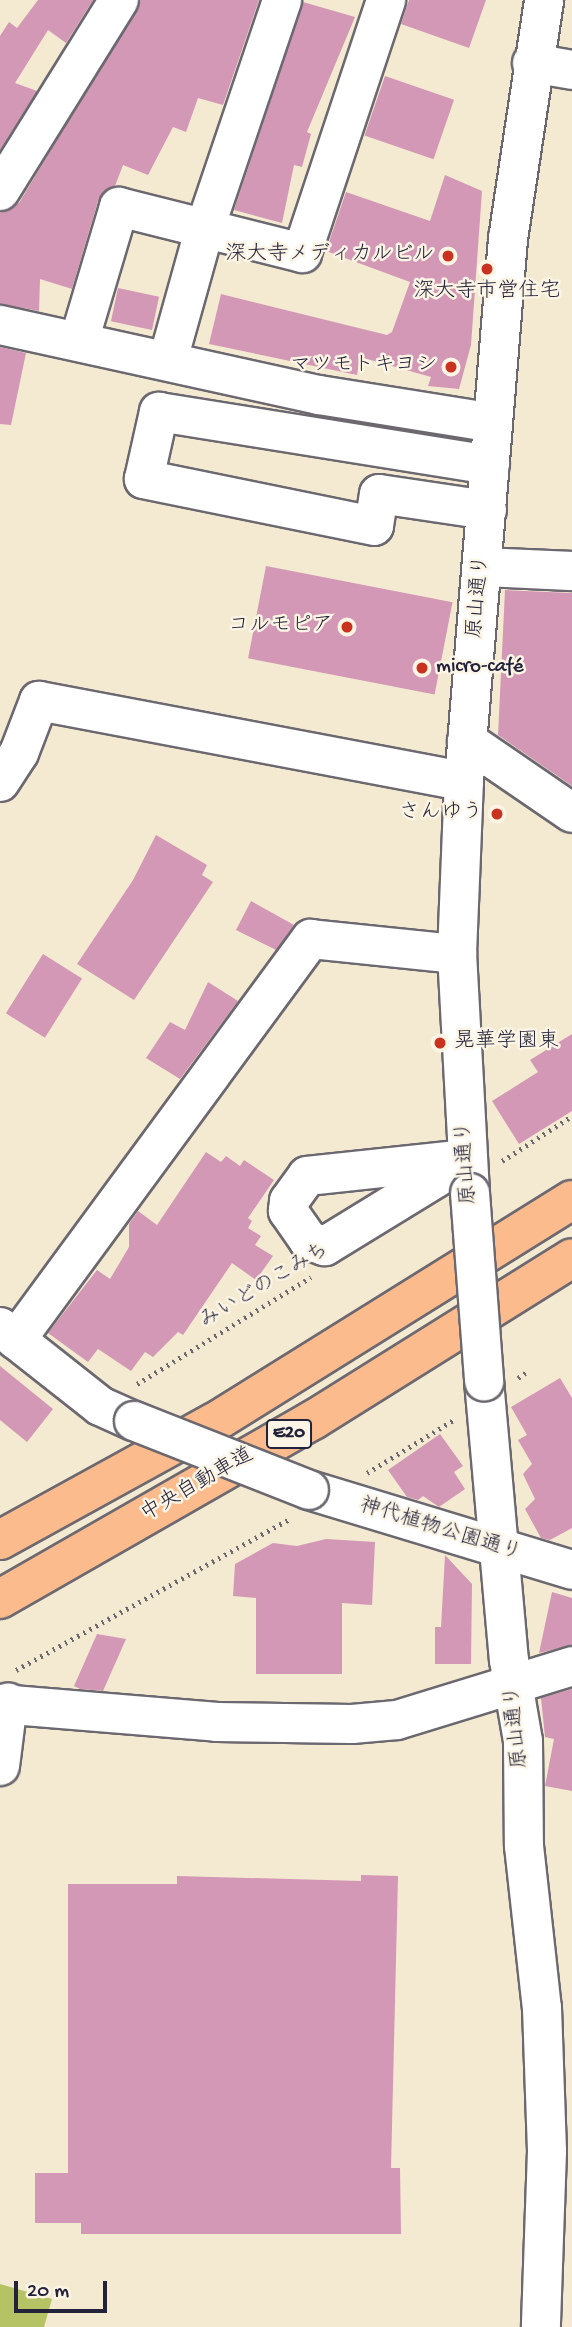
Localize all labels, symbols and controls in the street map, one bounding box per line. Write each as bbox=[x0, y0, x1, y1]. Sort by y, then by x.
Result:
place label: 深大寺メディカルビル bbox=[224, 243, 434, 269]
marker: 深大寺メディカルビル bbox=[440, 248, 456, 264]
marker: 深大寺市営住宅 bbox=[479, 261, 495, 277]
place label: 深大寺市営住宅 bbox=[414, 280, 560, 306]
place label: マツモトキヨシ bbox=[290, 354, 437, 380]
marker: マツモトキヨシ bbox=[443, 359, 459, 375]
street label: 原山通り bbox=[464, 554, 496, 640]
place label: コルモピア bbox=[228, 614, 333, 640]
marker: コルモピア bbox=[339, 619, 355, 635]
place label: micro-café bbox=[436, 655, 524, 681]
marker: micro-café bbox=[414, 660, 430, 676]
place label: さんゆう bbox=[399, 801, 483, 827]
marker: さんゆう bbox=[489, 806, 505, 822]
place label: 晃華学園東 bbox=[454, 1030, 559, 1056]
marker: 晃華学園東 bbox=[432, 1035, 448, 1051]
street label: 原山通り bbox=[453, 1120, 483, 1206]
street label: みいどのこみち bbox=[196, 1238, 334, 1336]
road number: E20 bbox=[264, 1418, 314, 1450]
street label: 中央自動車道 bbox=[137, 1444, 259, 1528]
street label: 神代植物公園通り bbox=[356, 1494, 524, 1568]
street label: 原山通り bbox=[501, 1684, 535, 1770]
scale bar bbox=[18, 2268, 110, 2312]
text: 20 m bbox=[27, 2280, 69, 2305]

